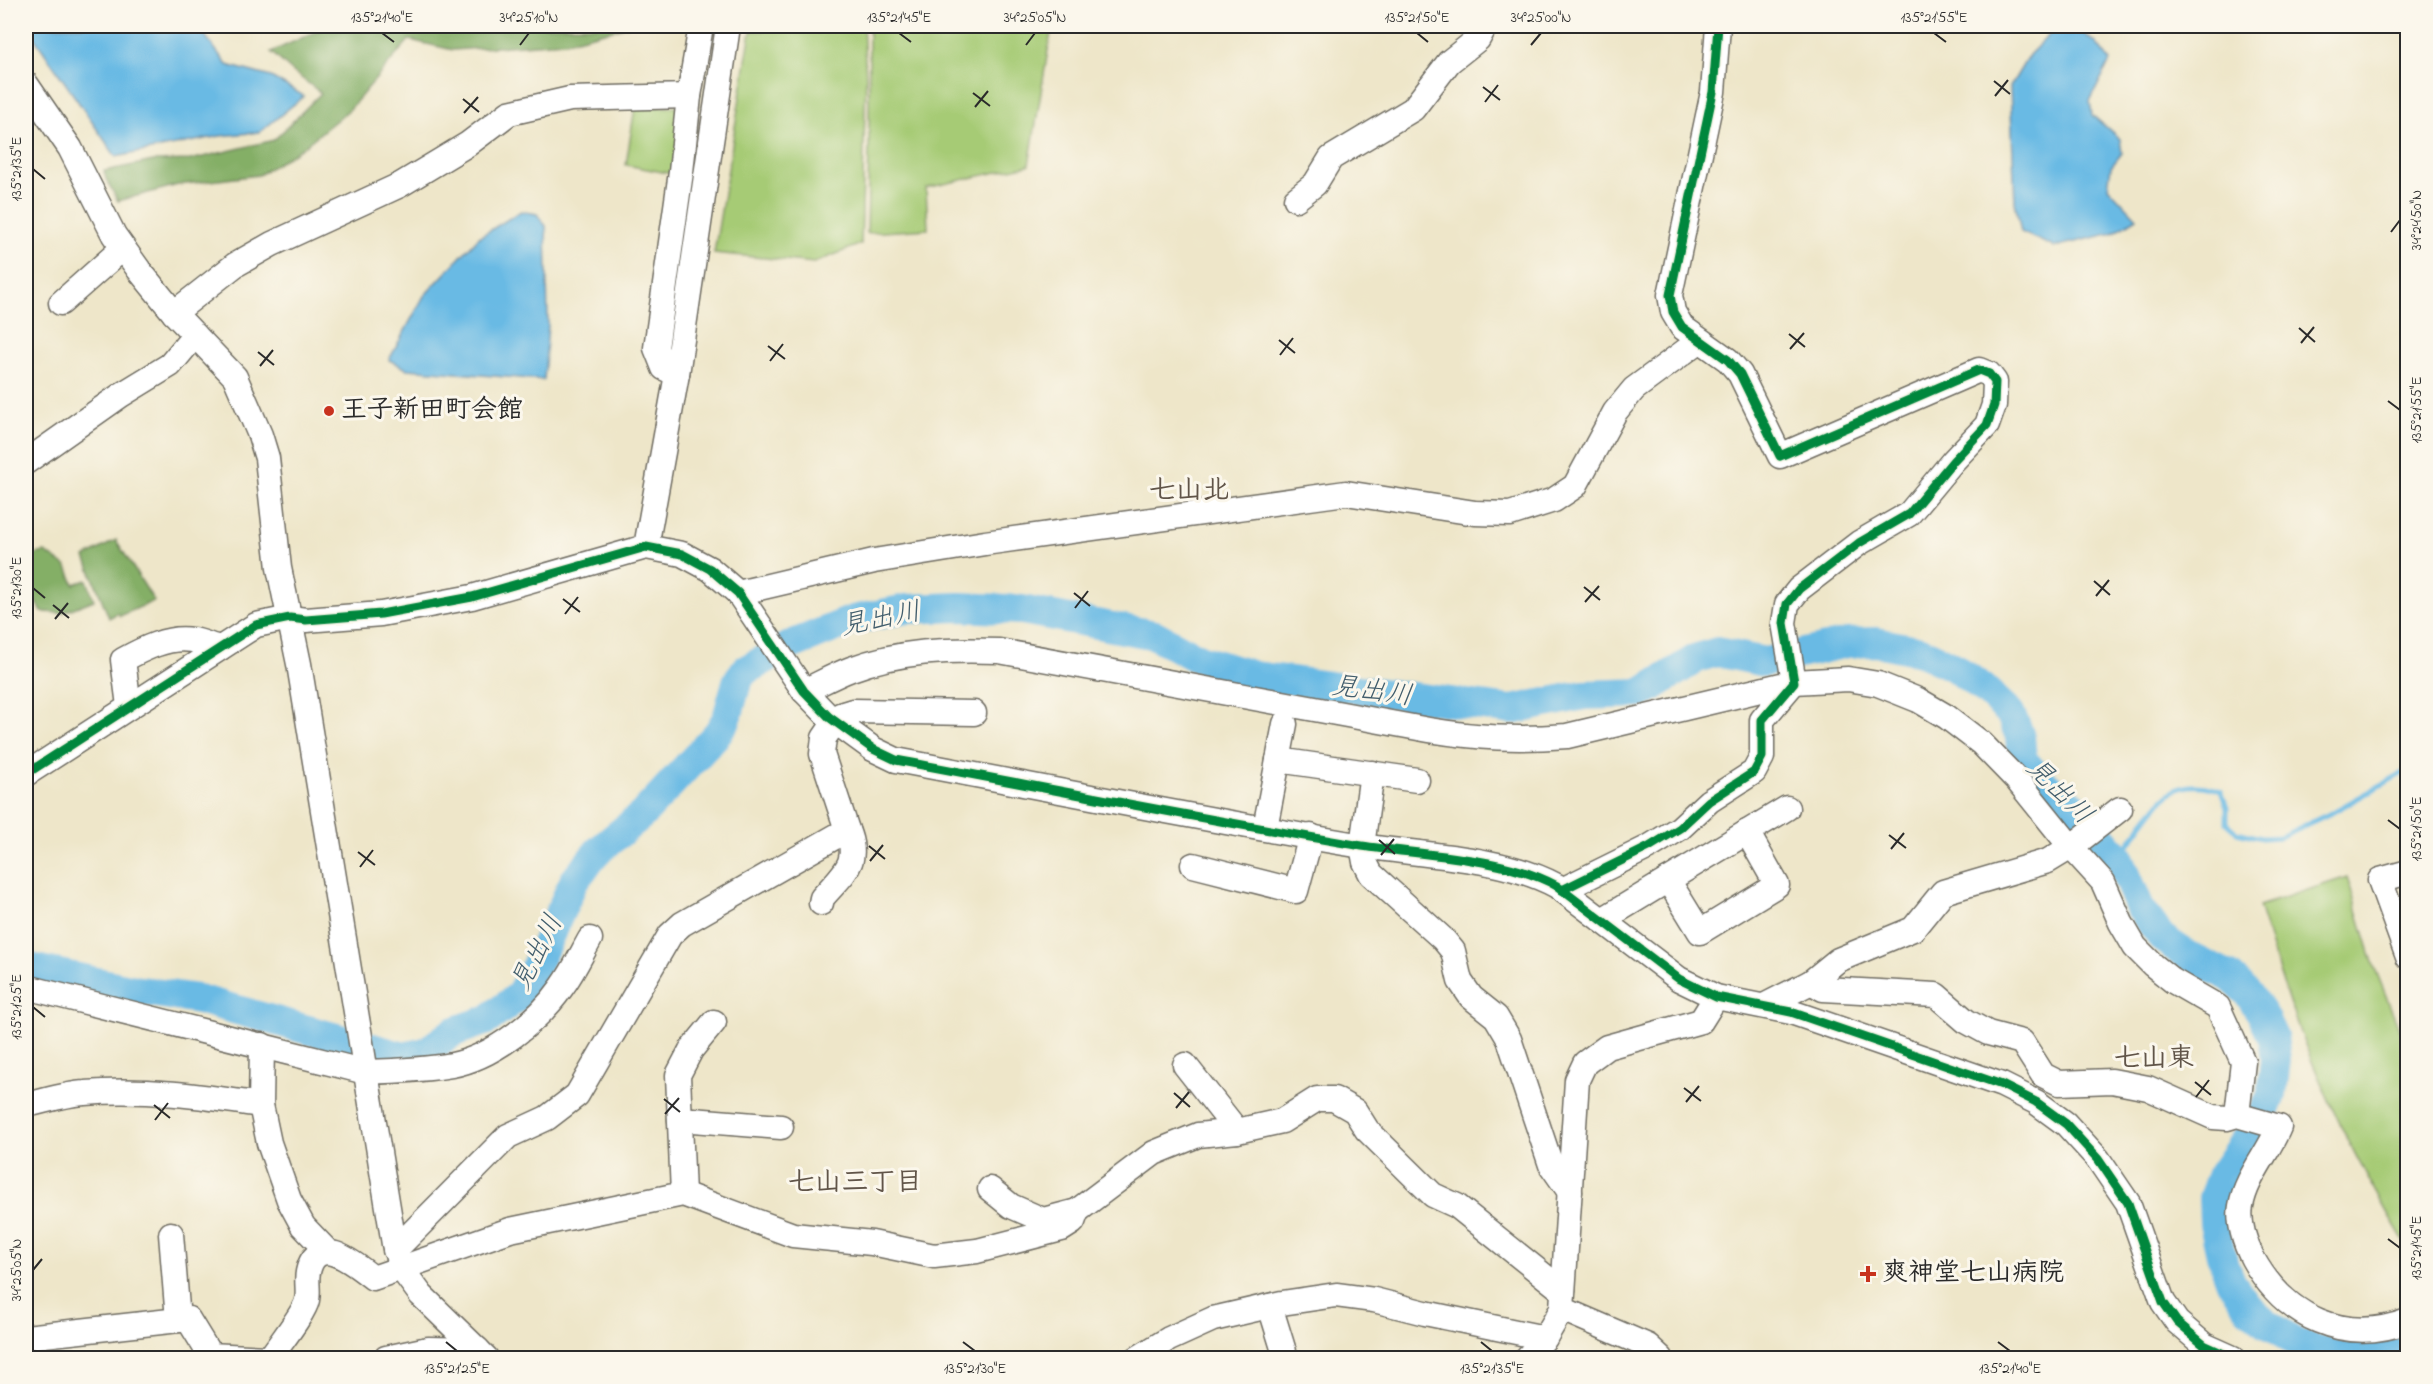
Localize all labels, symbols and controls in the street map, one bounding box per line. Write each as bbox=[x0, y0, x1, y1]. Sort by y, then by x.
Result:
text: 135°21'40"E bbox=[351, 7, 413, 29]
text: 34°25'10"N bbox=[500, 7, 558, 29]
text: 135°21'45"E bbox=[867, 7, 931, 29]
text: 34°25'05"N bbox=[1004, 7, 1066, 29]
text: 135°21'50"E bbox=[1384, 7, 1450, 29]
text: 34°25'00"N bbox=[1511, 7, 1571, 29]
text: 135°21'55"E bbox=[1900, 7, 1968, 29]
text: 135°21'35"E bbox=[6, 137, 28, 201]
text: 34°24'50"N bbox=[2406, 190, 2428, 250]
text: 135°21'55"E bbox=[2406, 376, 2428, 444]
place label: 王子新田町会館 bbox=[341, 392, 523, 430]
marker: 王子新田町会館 bbox=[322, 404, 336, 418]
district label: 七山北 bbox=[1149, 472, 1230, 511]
text: 135°21'30"E bbox=[6, 557, 28, 619]
water label: 見出川 bbox=[838, 593, 924, 647]
water label: 見出川 bbox=[1329, 667, 1415, 717]
water label: 見出川 bbox=[2017, 750, 2101, 834]
text: 135°21'50"E bbox=[2406, 796, 2428, 862]
water label: 見出川 bbox=[502, 908, 574, 998]
text: 135°21'25"E bbox=[6, 974, 28, 1040]
district label: 七山東 bbox=[2114, 1040, 2195, 1079]
district label: 七山三丁目 bbox=[788, 1164, 923, 1203]
text: 135°21'45"E bbox=[2406, 1216, 2428, 1280]
text: 34°25'05"N bbox=[6, 1239, 28, 1301]
place label: 爽神堂七山病院 bbox=[1882, 1255, 2064, 1293]
marker: 爽神堂七山病院 bbox=[1859, 1265, 1877, 1283]
text: 135°21'25"E bbox=[424, 1358, 490, 1380]
text: 135°21'30"E bbox=[944, 1358, 1006, 1380]
text: 135°21'35"E bbox=[1460, 1358, 1524, 1380]
text: 135°21'40"E bbox=[1979, 1358, 2041, 1380]

